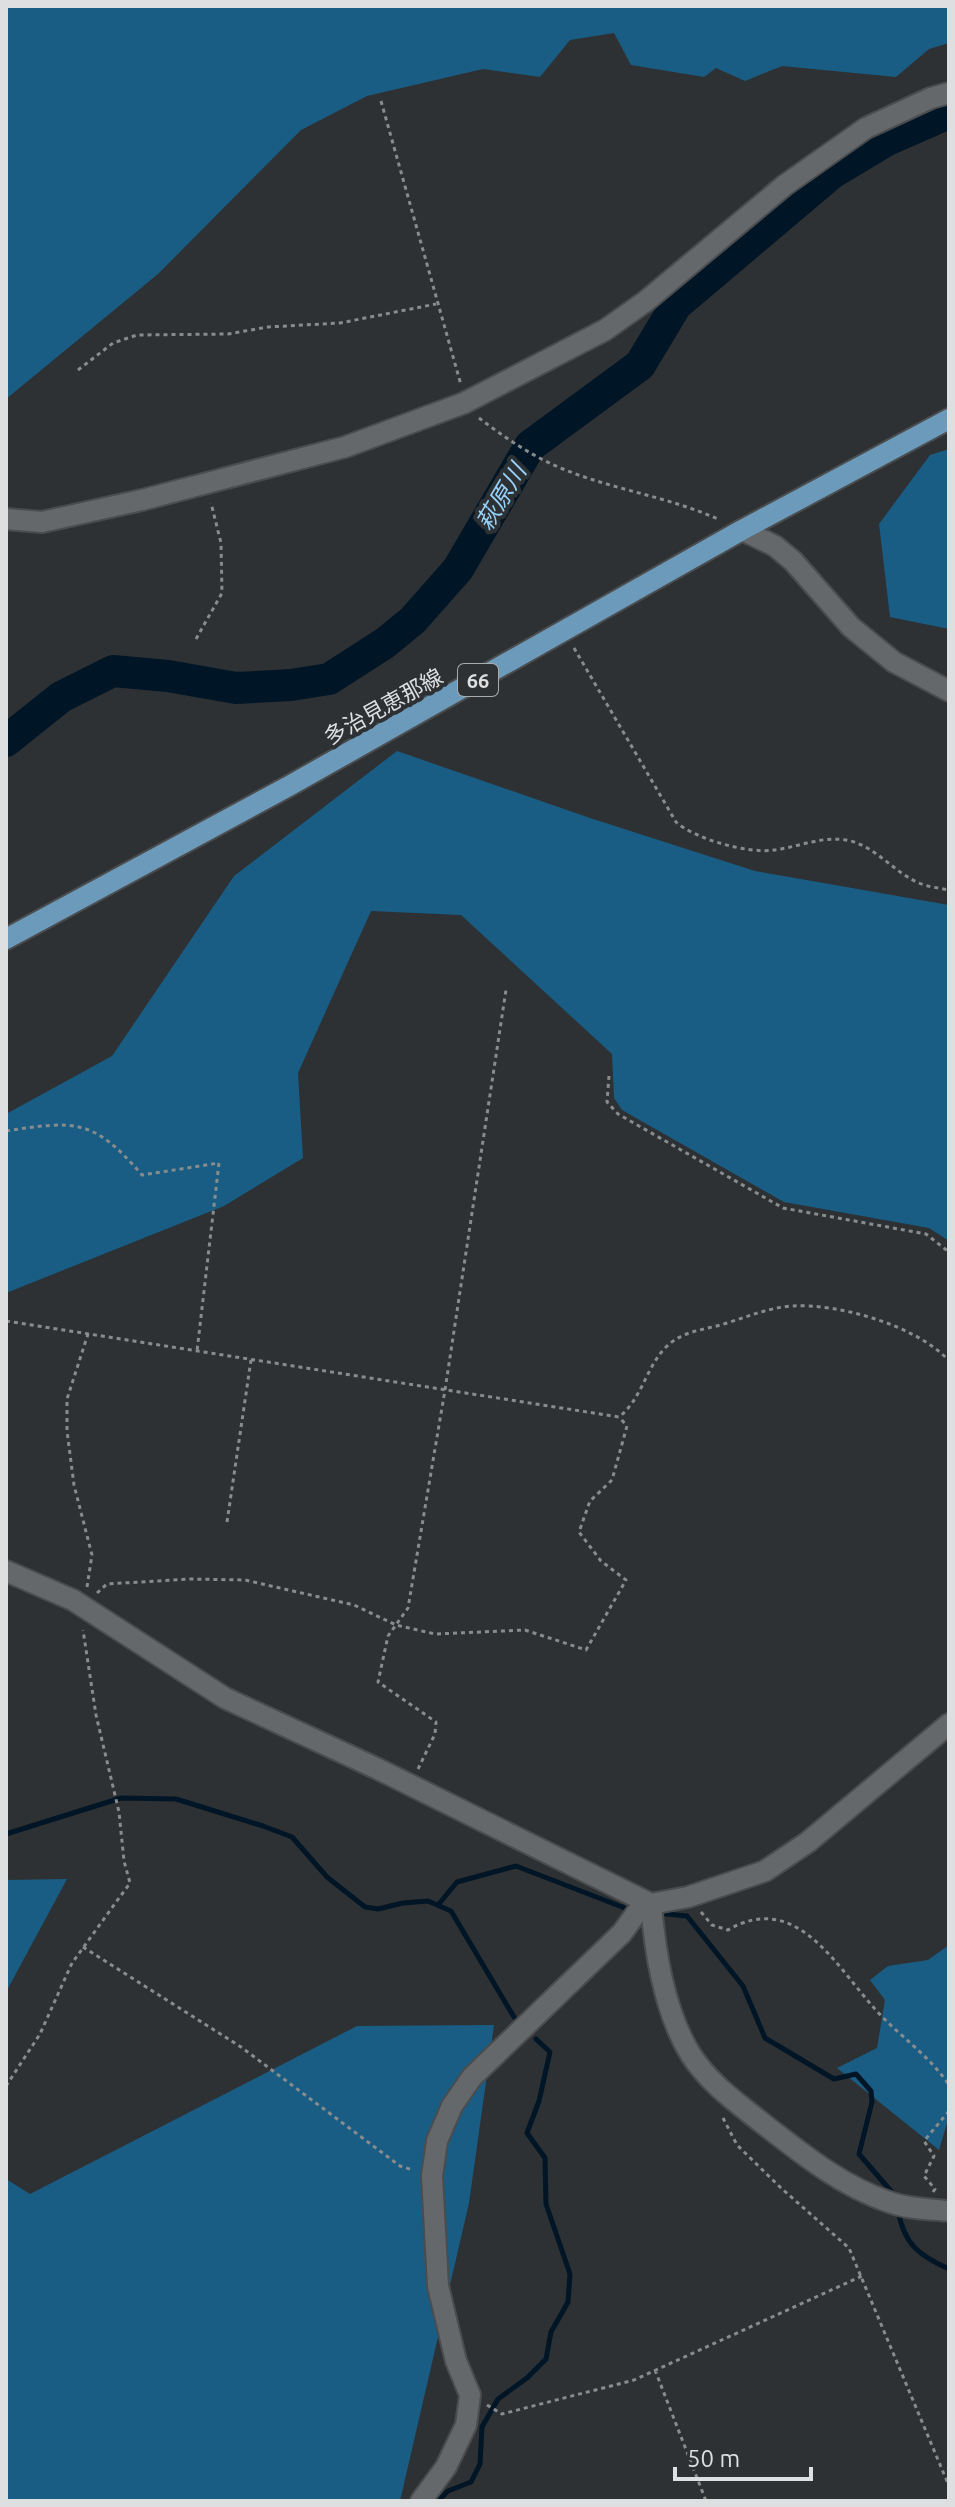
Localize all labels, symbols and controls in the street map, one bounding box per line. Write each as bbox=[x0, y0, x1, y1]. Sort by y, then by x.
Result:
water label: 萩原川 bbox=[471, 457, 533, 535]
street label: 多治見恵那線 bbox=[319, 663, 447, 749]
road number: 66 bbox=[458, 664, 498, 696]
scale bar bbox=[675, 2431, 811, 2481]
text: 50 m bbox=[687, 2445, 740, 2472]

